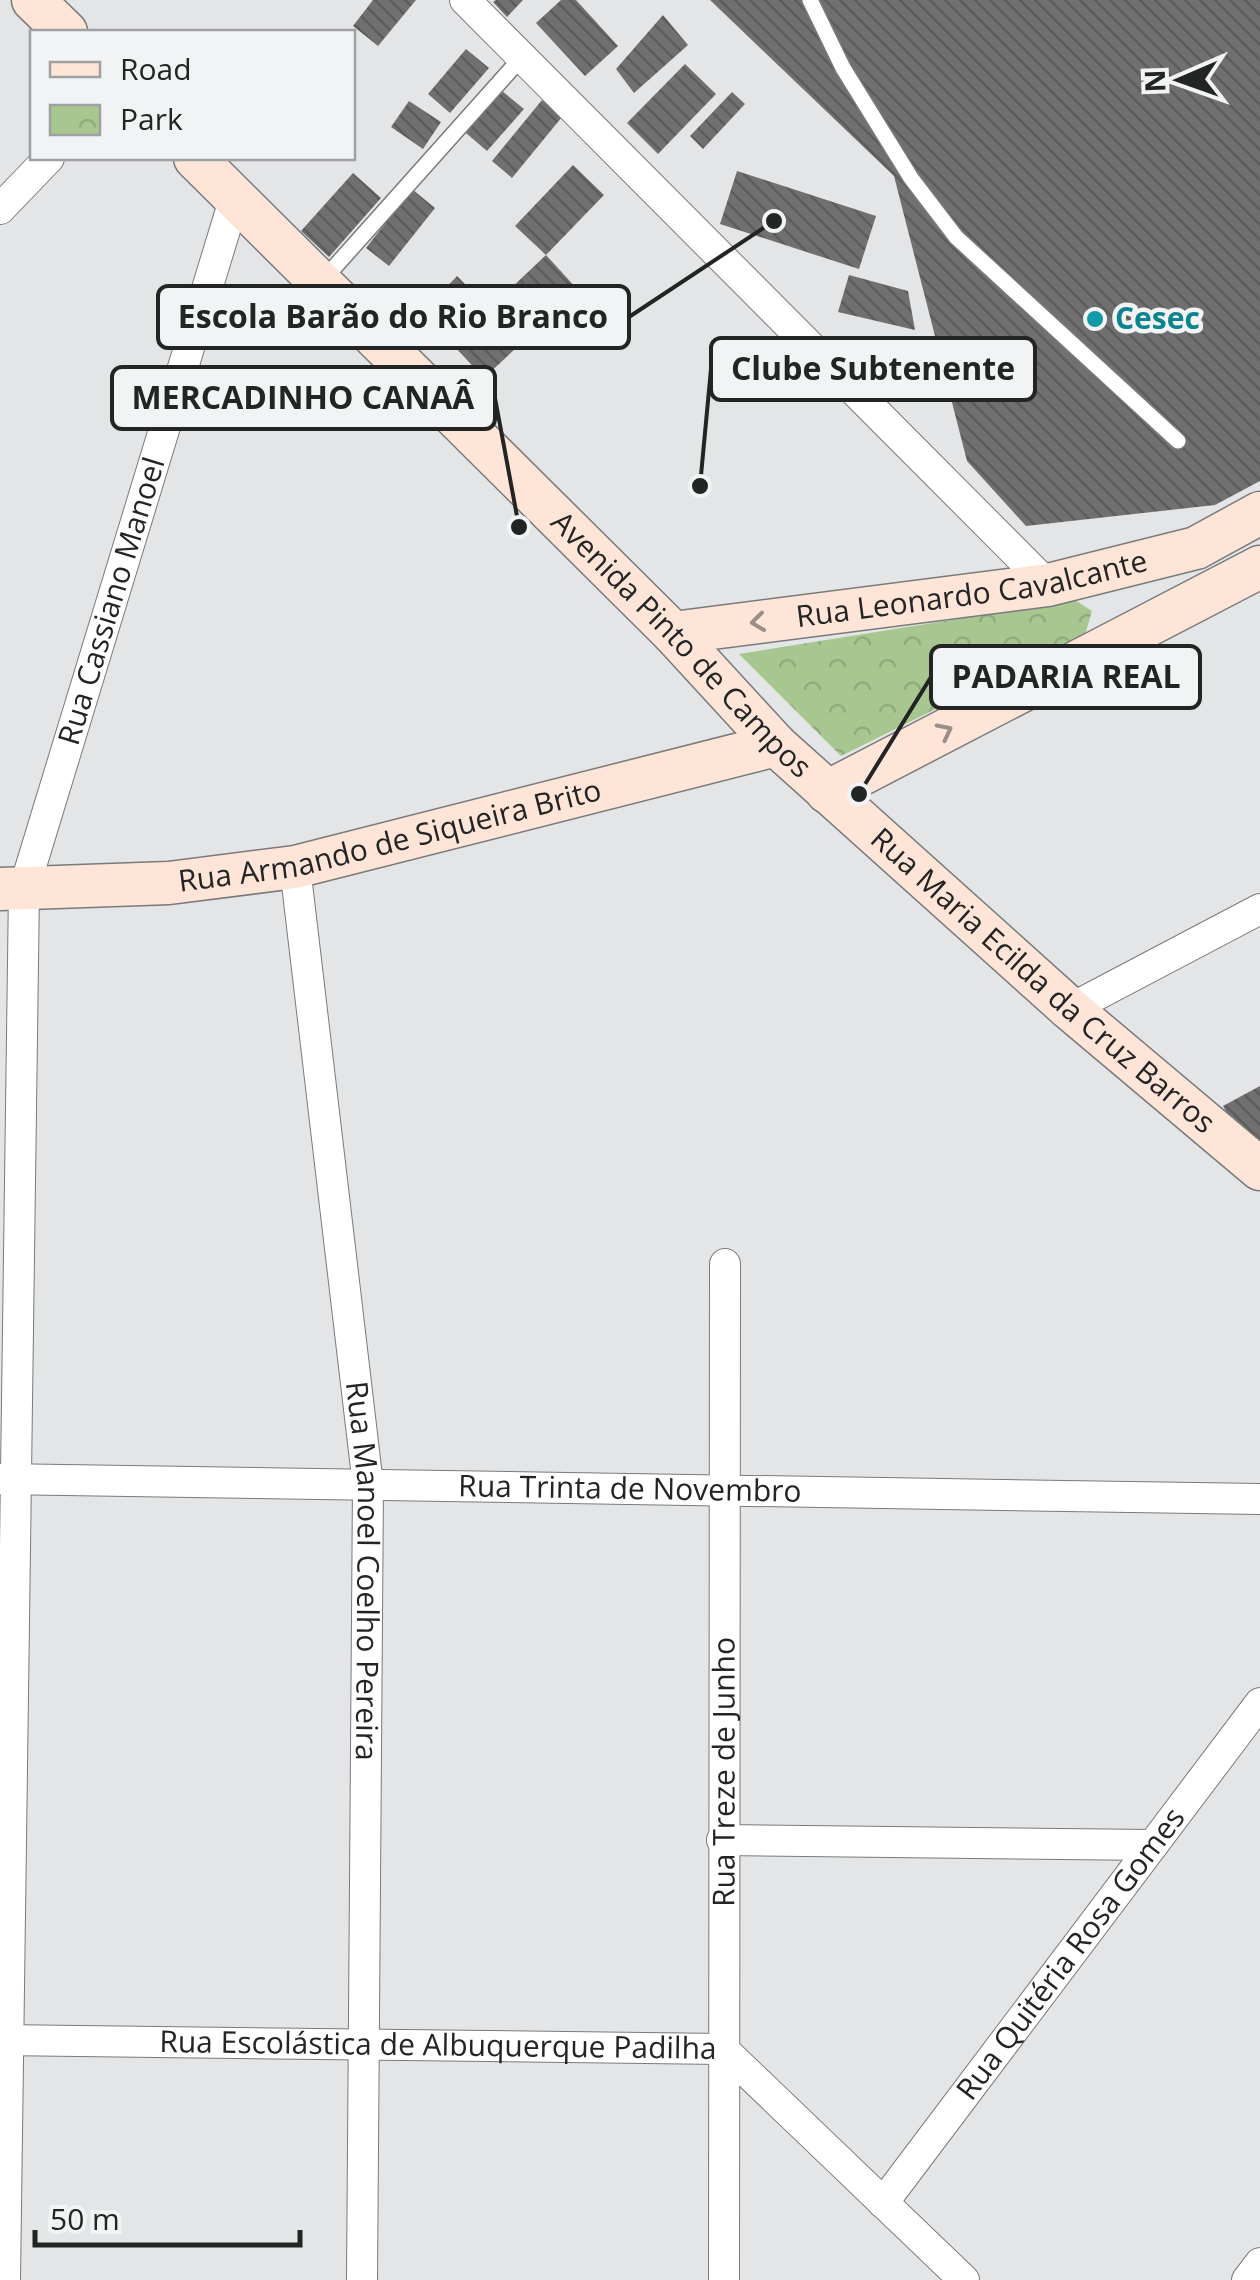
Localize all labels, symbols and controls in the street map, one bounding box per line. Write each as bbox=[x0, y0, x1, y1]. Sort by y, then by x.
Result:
legend bbox=[30, 30, 355, 160]
north arrow bbox=[1130, 30, 1230, 130]
text: Road bbox=[120, 48, 192, 89]
text: N bbox=[1135, 69, 1173, 93]
text: Park bbox=[120, 98, 183, 139]
callout: Escola Barão do Rio Branco bbox=[158, 286, 629, 348]
text: Escola Barão do Rio Branco bbox=[178, 294, 608, 337]
place label: Cesec bbox=[1115, 297, 1200, 338]
marker: Cesec bbox=[1084, 308, 1106, 330]
callout: Clube Subtenente bbox=[711, 338, 1035, 400]
text: Clube Subtenente bbox=[731, 346, 1015, 389]
callout: MERCADINHO CANAÂ bbox=[112, 367, 495, 429]
text: MERCADINHO CANAÂ bbox=[132, 375, 475, 418]
street label: Rua Cassiano Manoel bbox=[47, 452, 173, 750]
street label: Avenida Pinto de Campos bbox=[543, 501, 821, 786]
street label: Rua Leonardo Cavalcante bbox=[794, 539, 1151, 636]
one-way arrow bbox=[750, 611, 766, 632]
callout: PADARIA REAL bbox=[931, 646, 1200, 708]
text: PADARIA REAL bbox=[951, 654, 1181, 697]
one-way arrow bbox=[934, 724, 952, 743]
street label: Rua Armando de Siqueira Brito bbox=[176, 768, 605, 901]
street label: Rua Maria Ecilda da Cruz Barros bbox=[862, 818, 1225, 1142]
street label: Rua Manoel Coelho Pereira bbox=[337, 1379, 390, 1761]
street label: Rua Trinta de Novembro bbox=[458, 1464, 802, 1511]
street label: Rua Treze de Junho bbox=[702, 1637, 744, 1907]
street label: Rua Quitéria Rosa Gomes bbox=[946, 1798, 1193, 2108]
street label: Rua Escolástica de Albuquerque Padilha bbox=[159, 2020, 717, 2068]
scale bar bbox=[35, 2185, 300, 2247]
text: 50 m bbox=[50, 2198, 120, 2239]

